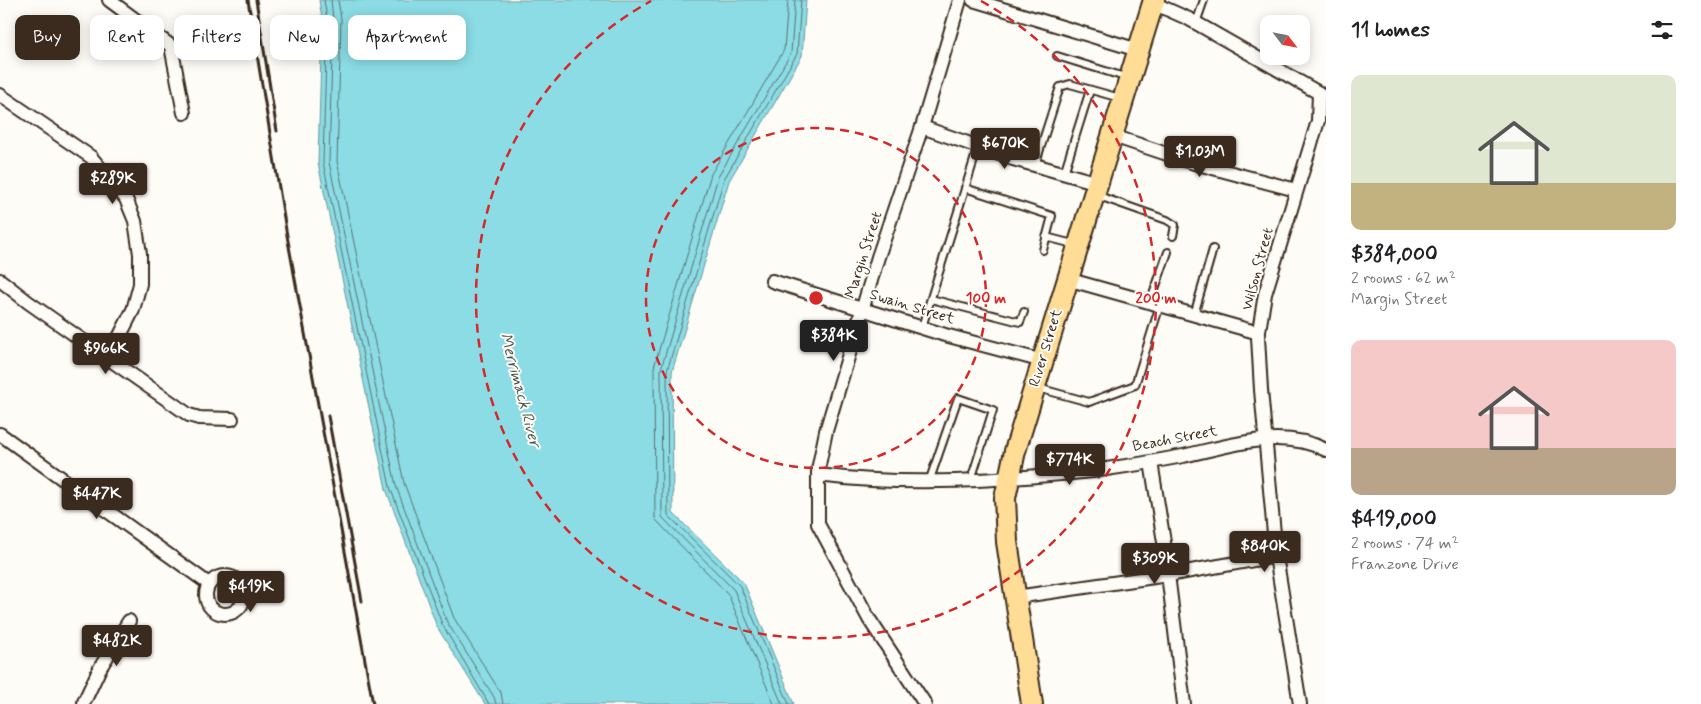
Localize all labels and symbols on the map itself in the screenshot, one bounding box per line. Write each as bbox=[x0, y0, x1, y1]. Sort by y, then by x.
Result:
north arrow bbox=[1260, 15, 1310, 65]
pin: $670K bbox=[970, 128, 1040, 170]
pin: $1.03M bbox=[1159, 136, 1241, 178]
pin: $289K bbox=[78, 162, 148, 205]
street label: Margin Street bbox=[841, 209, 889, 301]
street label: Wilson Street bbox=[1237, 225, 1279, 313]
street label: Swain Street bbox=[867, 285, 957, 329]
centre of rings bbox=[807, 289, 825, 307]
text: 100 m bbox=[966, 289, 1006, 309]
text: 200 m bbox=[1136, 289, 1177, 309]
street label: River Street bbox=[1025, 307, 1067, 389]
pin: $384K bbox=[799, 320, 869, 362]
water label: Merrimack River bbox=[495, 331, 546, 452]
pin: $966K bbox=[71, 332, 141, 375]
street label: Beach Street bbox=[1131, 421, 1219, 457]
pin: $774K bbox=[1035, 444, 1105, 486]
pin: $447K bbox=[62, 478, 132, 520]
pin: $840K bbox=[1230, 530, 1300, 573]
pin: $309K bbox=[1120, 542, 1190, 585]
pin: $419K bbox=[216, 570, 286, 613]
pin: $482K bbox=[82, 624, 152, 667]

